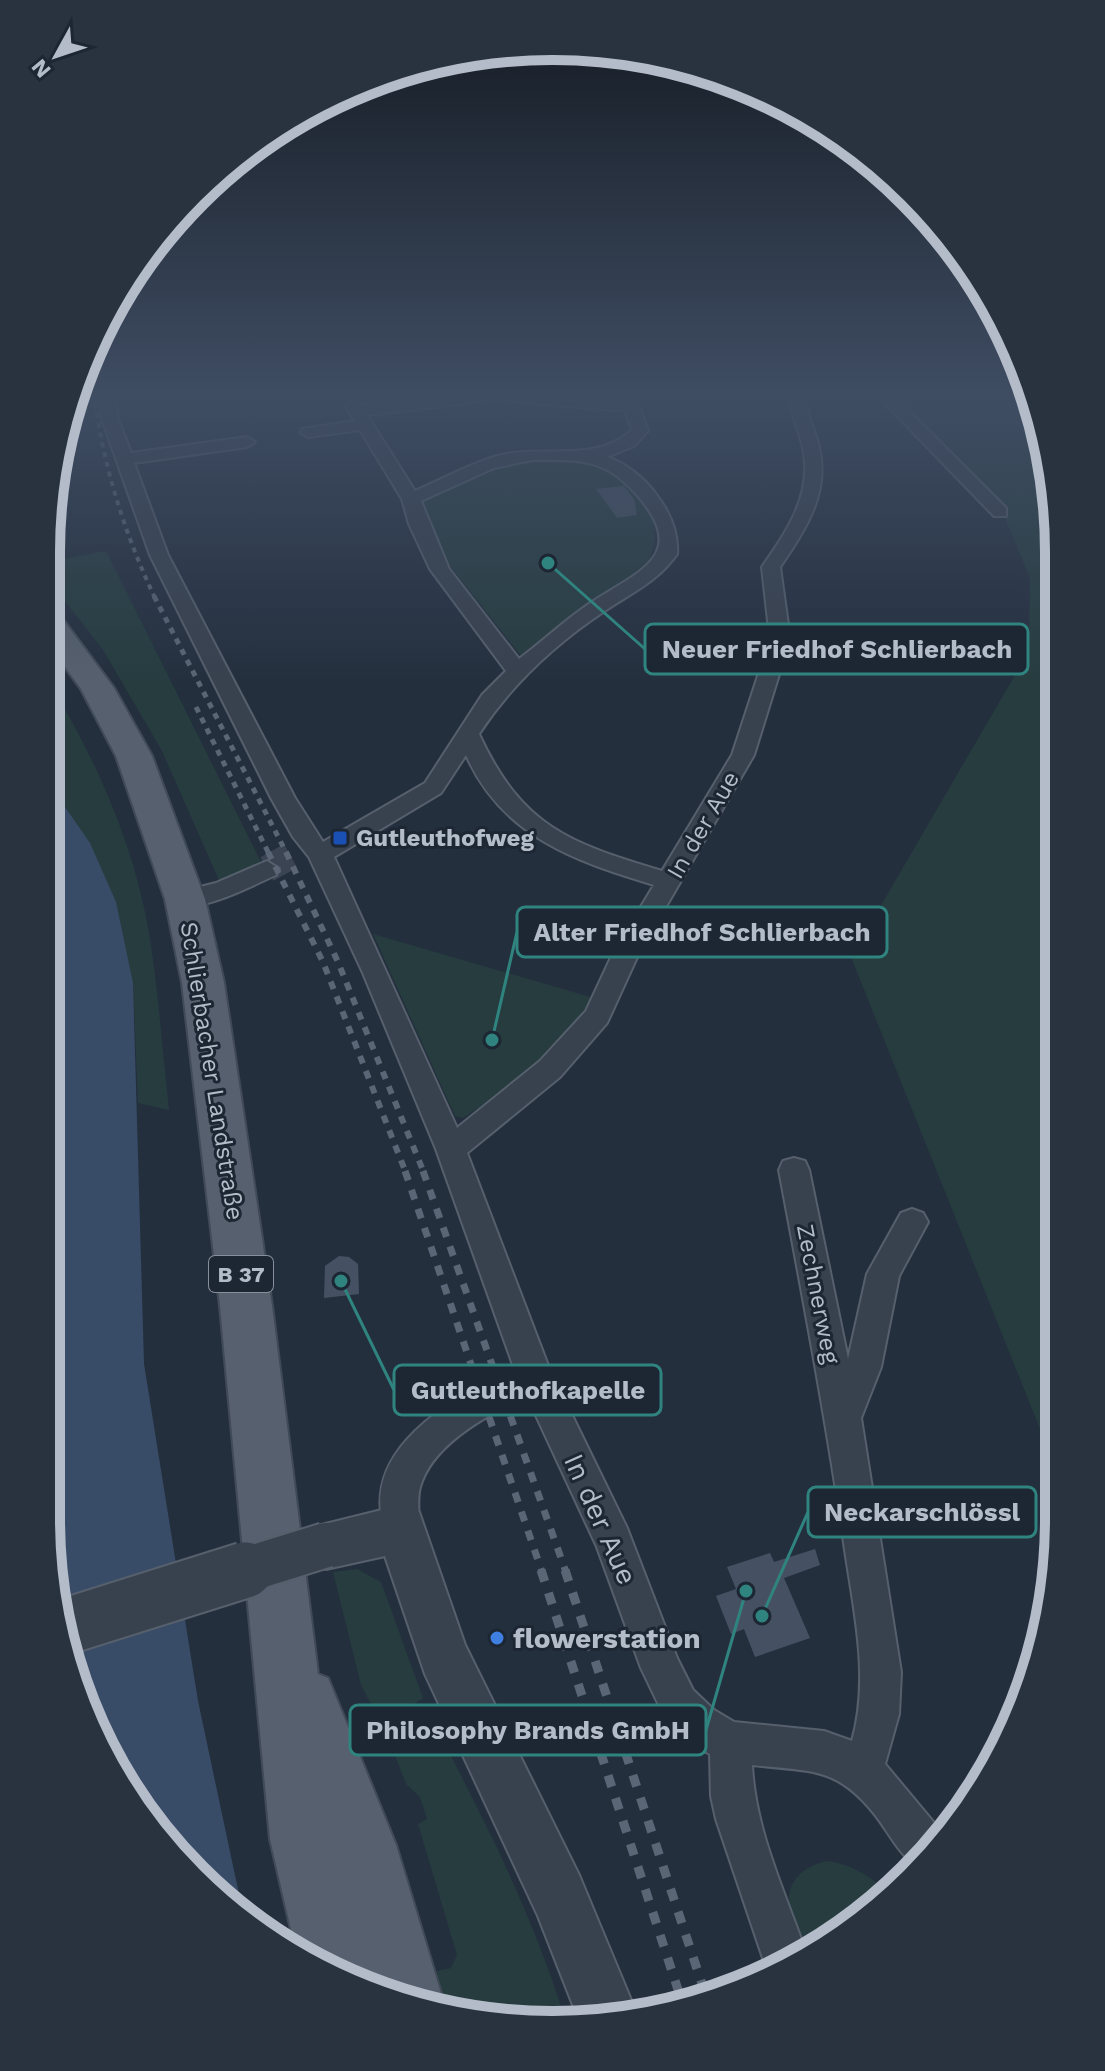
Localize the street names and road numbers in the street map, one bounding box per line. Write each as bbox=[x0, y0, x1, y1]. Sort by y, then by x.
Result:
street label: In der Aue bbox=[661, 766, 745, 884]
street label: Schlierbacher Landstraße bbox=[175, 920, 249, 1222]
street label: Zechnerweg bbox=[791, 1222, 845, 1366]
road number: B 37 bbox=[209, 1256, 273, 1292]
street label: In der Aue bbox=[557, 1449, 644, 1590]

